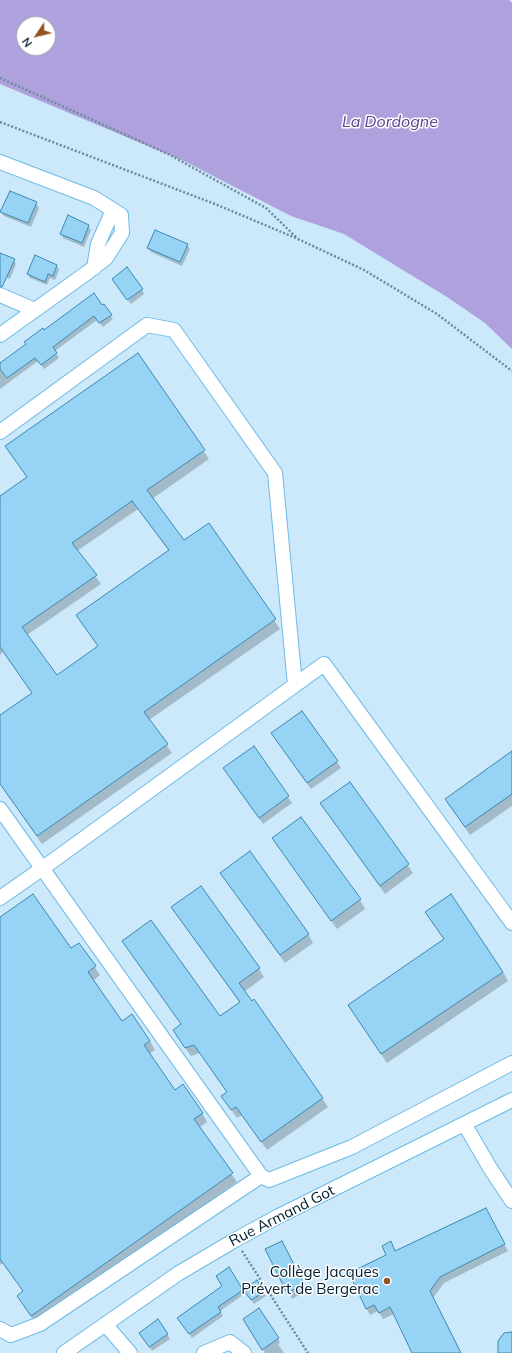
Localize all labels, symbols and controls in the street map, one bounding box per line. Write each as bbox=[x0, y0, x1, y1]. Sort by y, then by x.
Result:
north arrow bbox=[16, 16, 56, 56]
text: N bbox=[19, 35, 35, 50]
water label: La Dordogne bbox=[342, 112, 438, 132]
street label: Rue Armand Got bbox=[226, 1182, 338, 1250]
place label: Collège Jacques Prévert de Bergerac bbox=[241, 1263, 379, 1298]
marker: Collège Jacques Prévert de Bergerac bbox=[382, 1276, 392, 1286]

